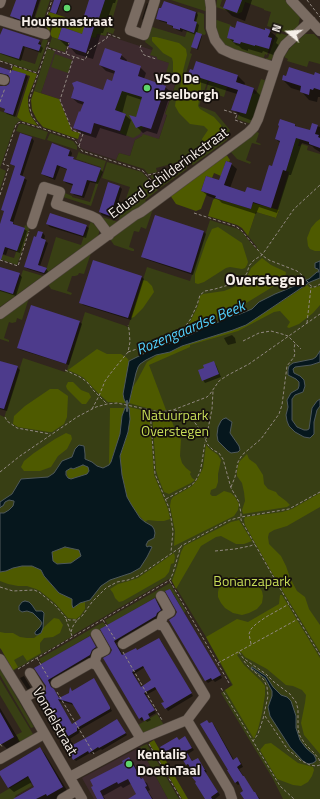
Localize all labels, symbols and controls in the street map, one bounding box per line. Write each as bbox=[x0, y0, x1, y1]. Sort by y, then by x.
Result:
marker: Houtsmastraat bbox=[62, 3, 72, 13]
north arrow bbox=[268, 12, 308, 52]
place label: Houtsmastraat bbox=[21, 15, 113, 31]
text: N bbox=[268, 22, 285, 34]
place label: VSO De Isselborgh bbox=[155, 72, 219, 104]
marker: VSO De Isselborgh bbox=[142, 83, 152, 93]
street label: Eduard Schilderinkstraat bbox=[106, 125, 232, 223]
district label: Overstegen bbox=[225, 271, 305, 291]
water label: Rozengaardse Beek bbox=[134, 298, 248, 360]
park label: Natuurpark Overstegen bbox=[141, 409, 209, 442]
park label: Bonanzapark bbox=[213, 575, 291, 591]
street label: Vondelstraat bbox=[28, 685, 80, 759]
place label: Kentalis DoetinTaal bbox=[137, 748, 200, 780]
marker: Kentalis DoetinTaal bbox=[124, 759, 134, 769]

